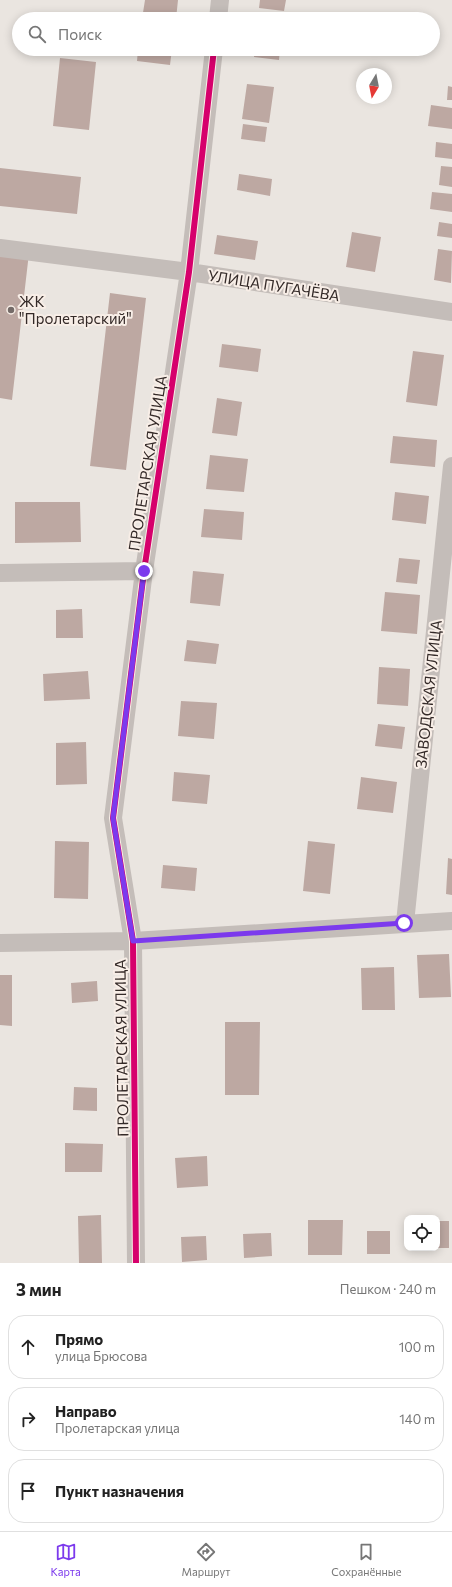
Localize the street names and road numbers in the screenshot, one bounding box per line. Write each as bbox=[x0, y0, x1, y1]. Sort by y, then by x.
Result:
street label: УЛИЦА ПУГАЧЁВА bbox=[207, 266, 341, 304]
street label: ПРОЛЕТАРСКАЯ УЛИЦА bbox=[124, 374, 170, 552]
street label: ЗАВОДСКАЯ УЛИЦА bbox=[411, 619, 445, 769]
street label: ПРОЛЕТАРСКАЯ УЛИЦА bbox=[110, 959, 132, 1137]

